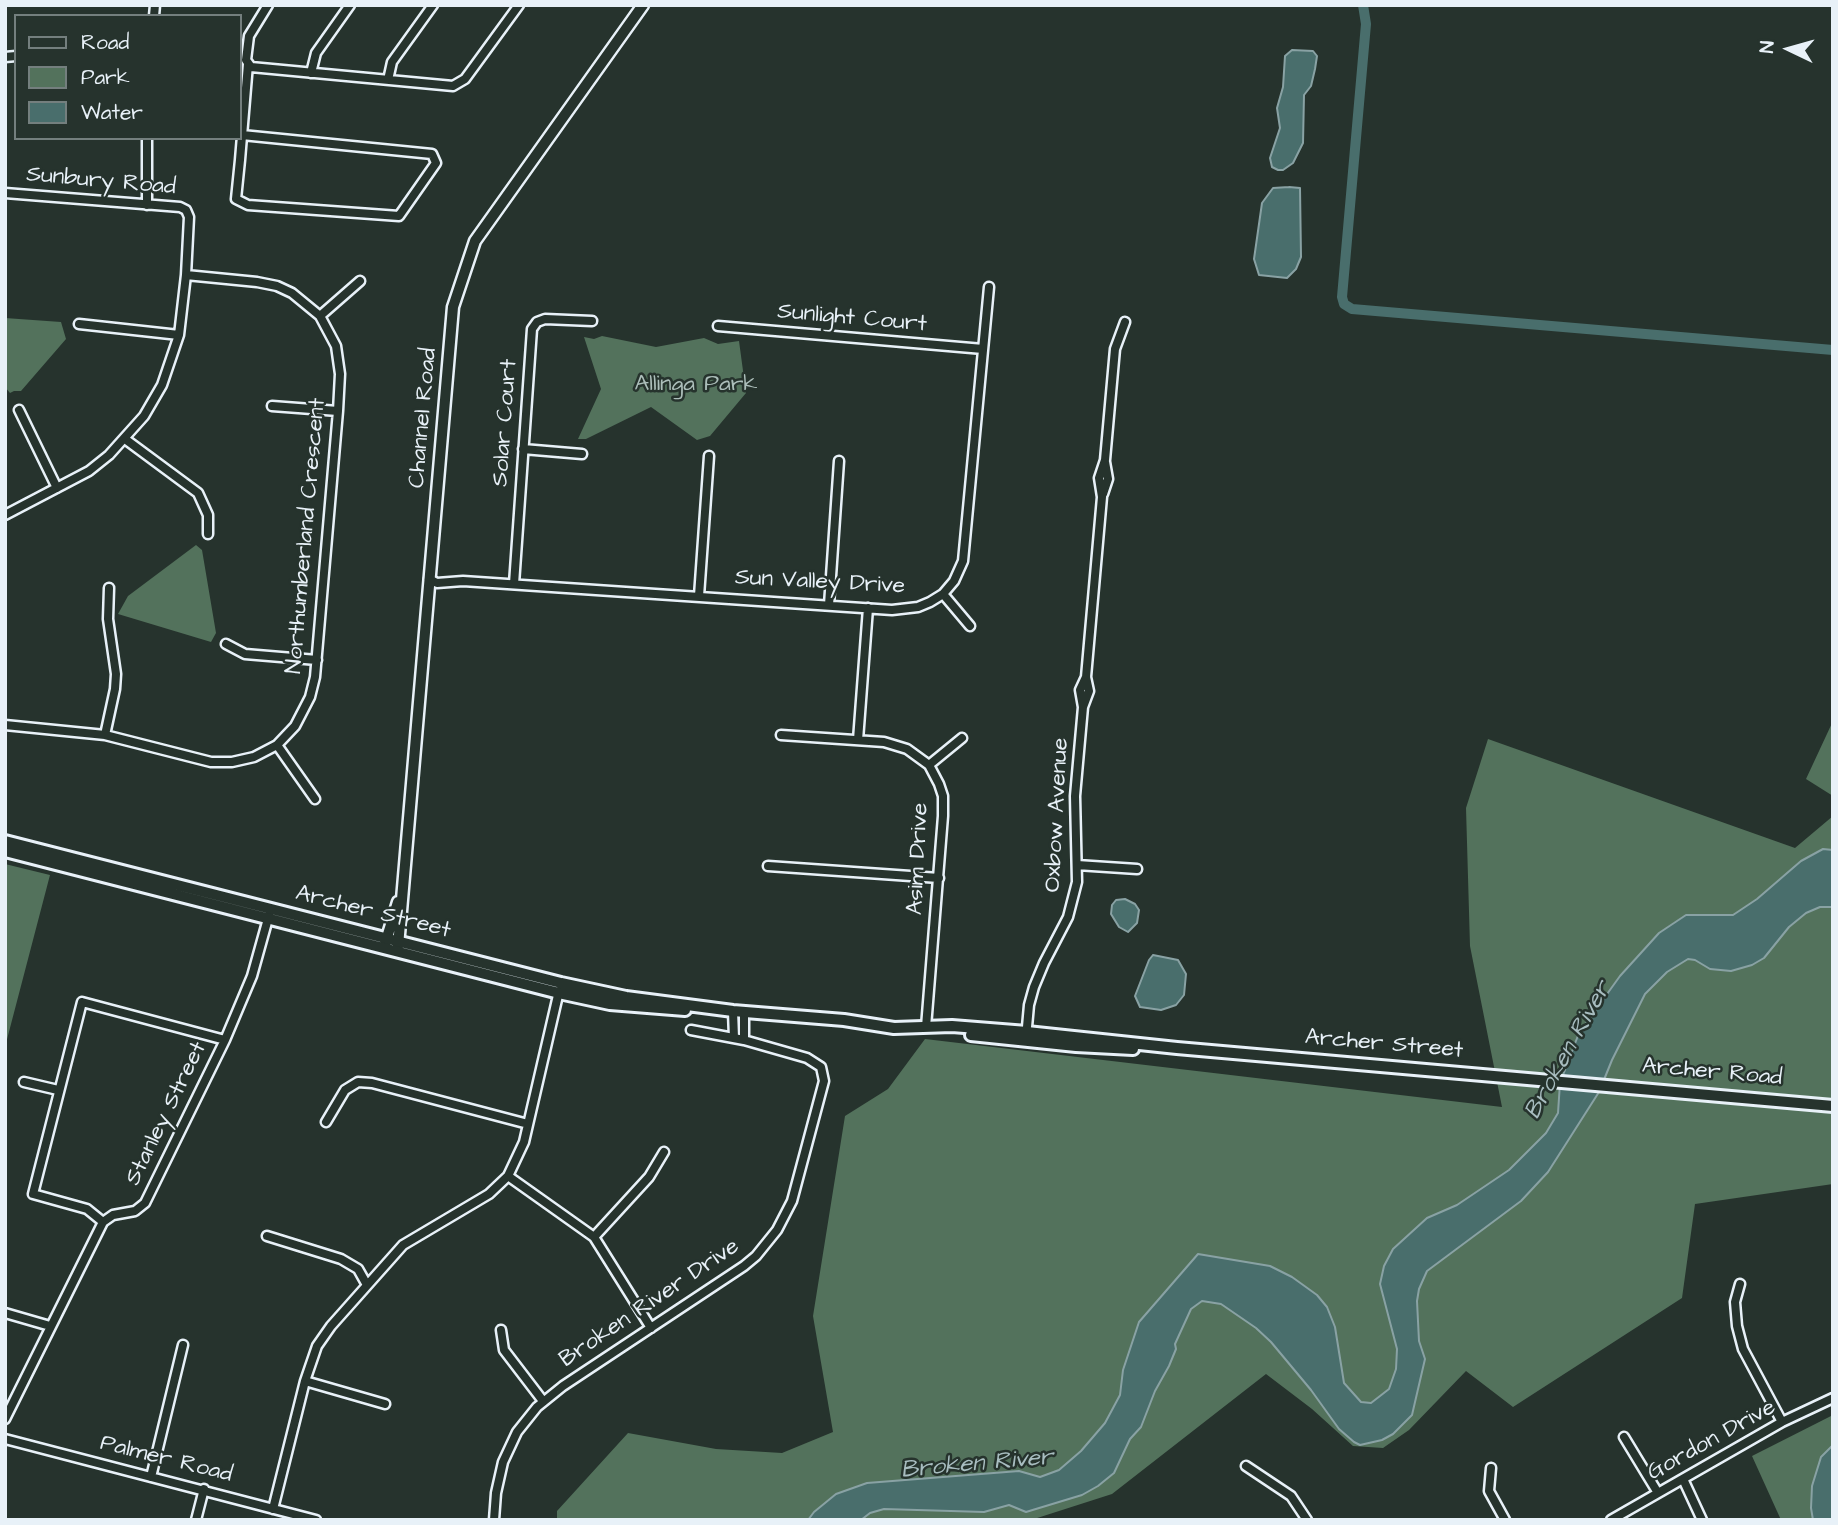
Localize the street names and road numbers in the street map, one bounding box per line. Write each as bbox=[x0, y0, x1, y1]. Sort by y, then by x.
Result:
street label: Sunbury Road bbox=[25, 162, 177, 202]
street label: Sunlight Court bbox=[776, 299, 928, 339]
street label: Channel Road bbox=[404, 347, 444, 489]
street label: Solar Court bbox=[488, 358, 524, 488]
street label: Northumberland Crescent bbox=[281, 397, 333, 675]
street label: Sun Valley Drive bbox=[734, 565, 906, 601]
street label: Oxbow Avenue bbox=[1040, 737, 1076, 893]
street label: Asim Drive bbox=[902, 802, 936, 916]
street label: Archer Street bbox=[293, 880, 453, 946]
street label: Archer Street bbox=[1304, 1024, 1464, 1066]
street label: Stanley Street bbox=[120, 1038, 214, 1190]
street label: Archer Road bbox=[1641, 1053, 1783, 1093]
street label: Broken River Drive bbox=[555, 1234, 745, 1374]
street label: Gordon Drive bbox=[1643, 1394, 1781, 1488]
street label: Palmer Road bbox=[97, 1430, 235, 1490]

